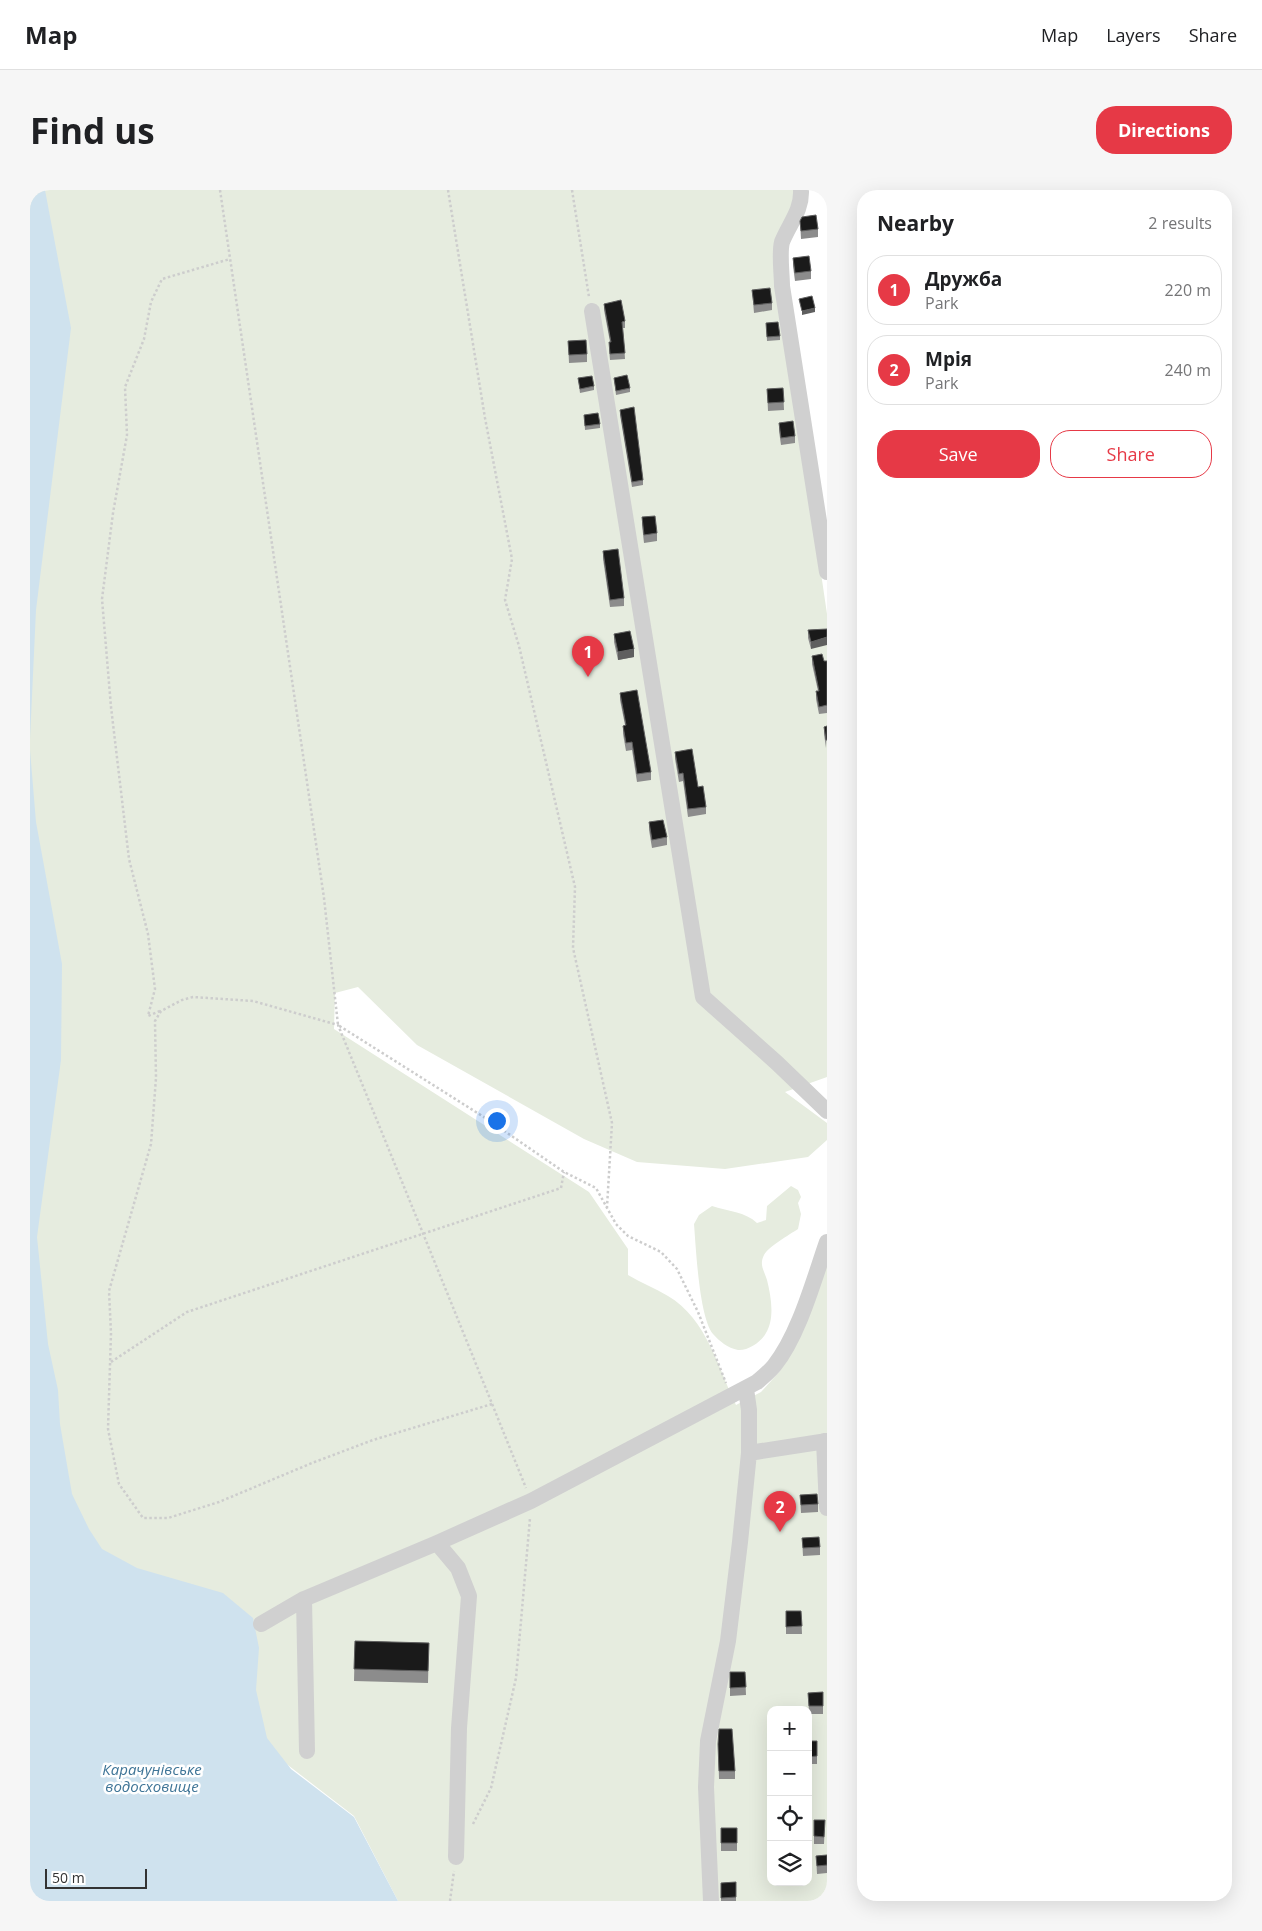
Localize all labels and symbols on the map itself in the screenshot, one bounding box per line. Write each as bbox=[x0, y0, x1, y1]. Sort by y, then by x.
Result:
pin: 1 bbox=[572, 636, 604, 677]
your location bbox=[484, 1108, 510, 1134]
pin: 2 bbox=[764, 1491, 796, 1532]
water label: Карачунівське водосховище bbox=[102, 1759, 202, 1796]
scale bar bbox=[45, 1866, 148, 1889]

